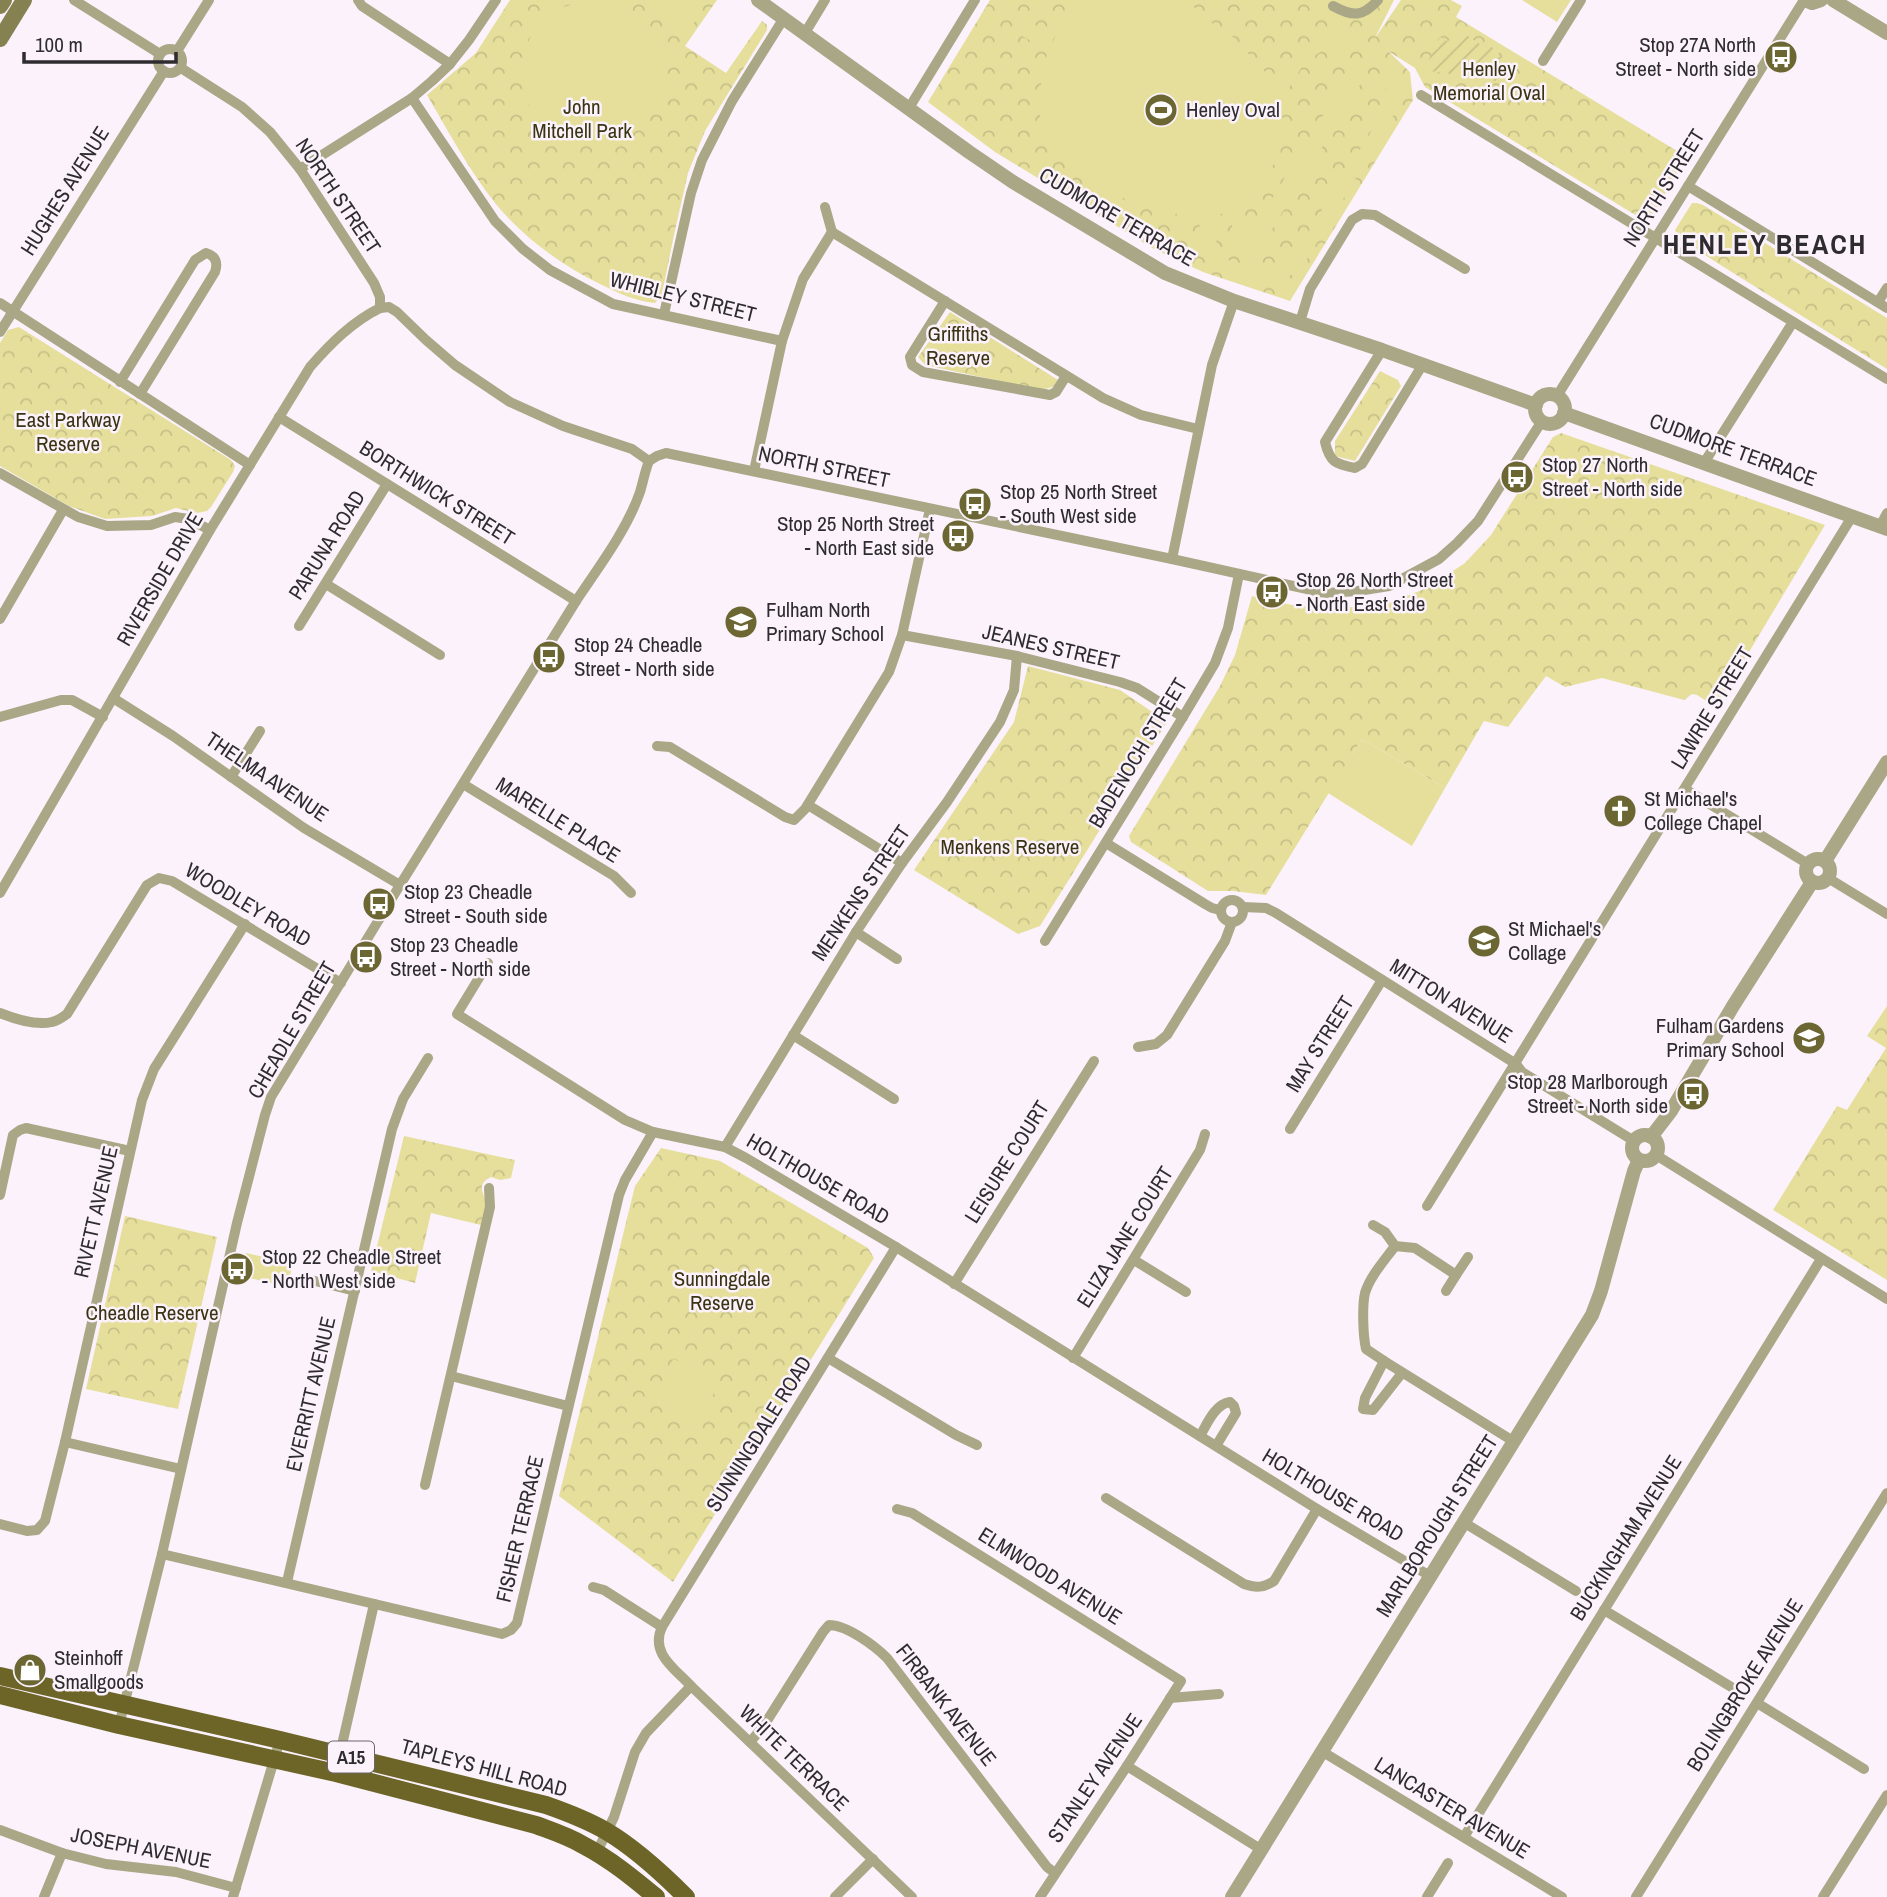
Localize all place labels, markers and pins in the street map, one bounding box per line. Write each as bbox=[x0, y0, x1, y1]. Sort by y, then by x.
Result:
place label: Stop 27A North Street - North side bbox=[1615, 30, 1756, 83]
bus stop icon: Stop 27A North Street - North side bbox=[1762, 38, 1800, 76]
sports icon: Henley Oval bbox=[1142, 91, 1180, 129]
place label: Henley Oval bbox=[1186, 95, 1280, 124]
place label: Stop 27 North Street - North side bbox=[1542, 450, 1683, 503]
bus stop icon: Stop 27 North Street - North side bbox=[1498, 458, 1536, 496]
place label: Stop 25 North Street - South West side bbox=[1000, 477, 1157, 530]
bus stop icon: Stop 25 North Street - South West side bbox=[956, 485, 994, 523]
place label: Stop 25 North Street - North East side bbox=[777, 509, 934, 562]
bus stop icon: Stop 25 North Street - North East side bbox=[939, 517, 977, 555]
place label: Stop 26 North Street - North East side bbox=[1296, 565, 1453, 618]
bus stop icon: Stop 26 North Street - North East side bbox=[1253, 573, 1291, 611]
place label: Fulham North Primary School bbox=[766, 595, 884, 648]
school or university icon: Fulham North Primary School bbox=[722, 603, 760, 641]
place label: Stop 24 Cheadle Street - North side bbox=[574, 630, 715, 683]
bus stop icon: Stop 24 Cheadle Street - North side bbox=[530, 638, 568, 676]
place label: St Michael's College Chapel bbox=[1644, 784, 1762, 837]
church icon: St Michael's College Chapel bbox=[1601, 792, 1639, 830]
place label: Stop 23 Cheadle Street - South side bbox=[404, 877, 548, 930]
bus stop icon: Stop 23 Cheadle Street - South side bbox=[360, 885, 398, 923]
place label: St Michael's Collage bbox=[1508, 914, 1601, 967]
school or university icon: St Michael's Collage bbox=[1465, 922, 1503, 960]
place label: Stop 23 Cheadle Street - North side bbox=[390, 930, 531, 983]
bus stop icon: Stop 23 Cheadle Street - North side bbox=[347, 938, 385, 976]
place label: Fulham Gardens Primary School bbox=[1656, 1011, 1784, 1064]
school or university icon: Fulham Gardens Primary School bbox=[1790, 1019, 1828, 1057]
place label: Stop 28 Marlborough Street - North side bbox=[1507, 1067, 1668, 1120]
bus stop icon: Stop 28 Marlborough Street - North side bbox=[1674, 1075, 1712, 1113]
place label: Stop 22 Cheadle Street - North West side bbox=[262, 1242, 441, 1295]
bus stop icon: Stop 22 Cheadle Street - North West side bbox=[218, 1250, 256, 1288]
place label: Steinhoff Smallgoods bbox=[54, 1643, 144, 1696]
shop icon: Steinhoff Smallgoods bbox=[11, 1651, 49, 1689]

